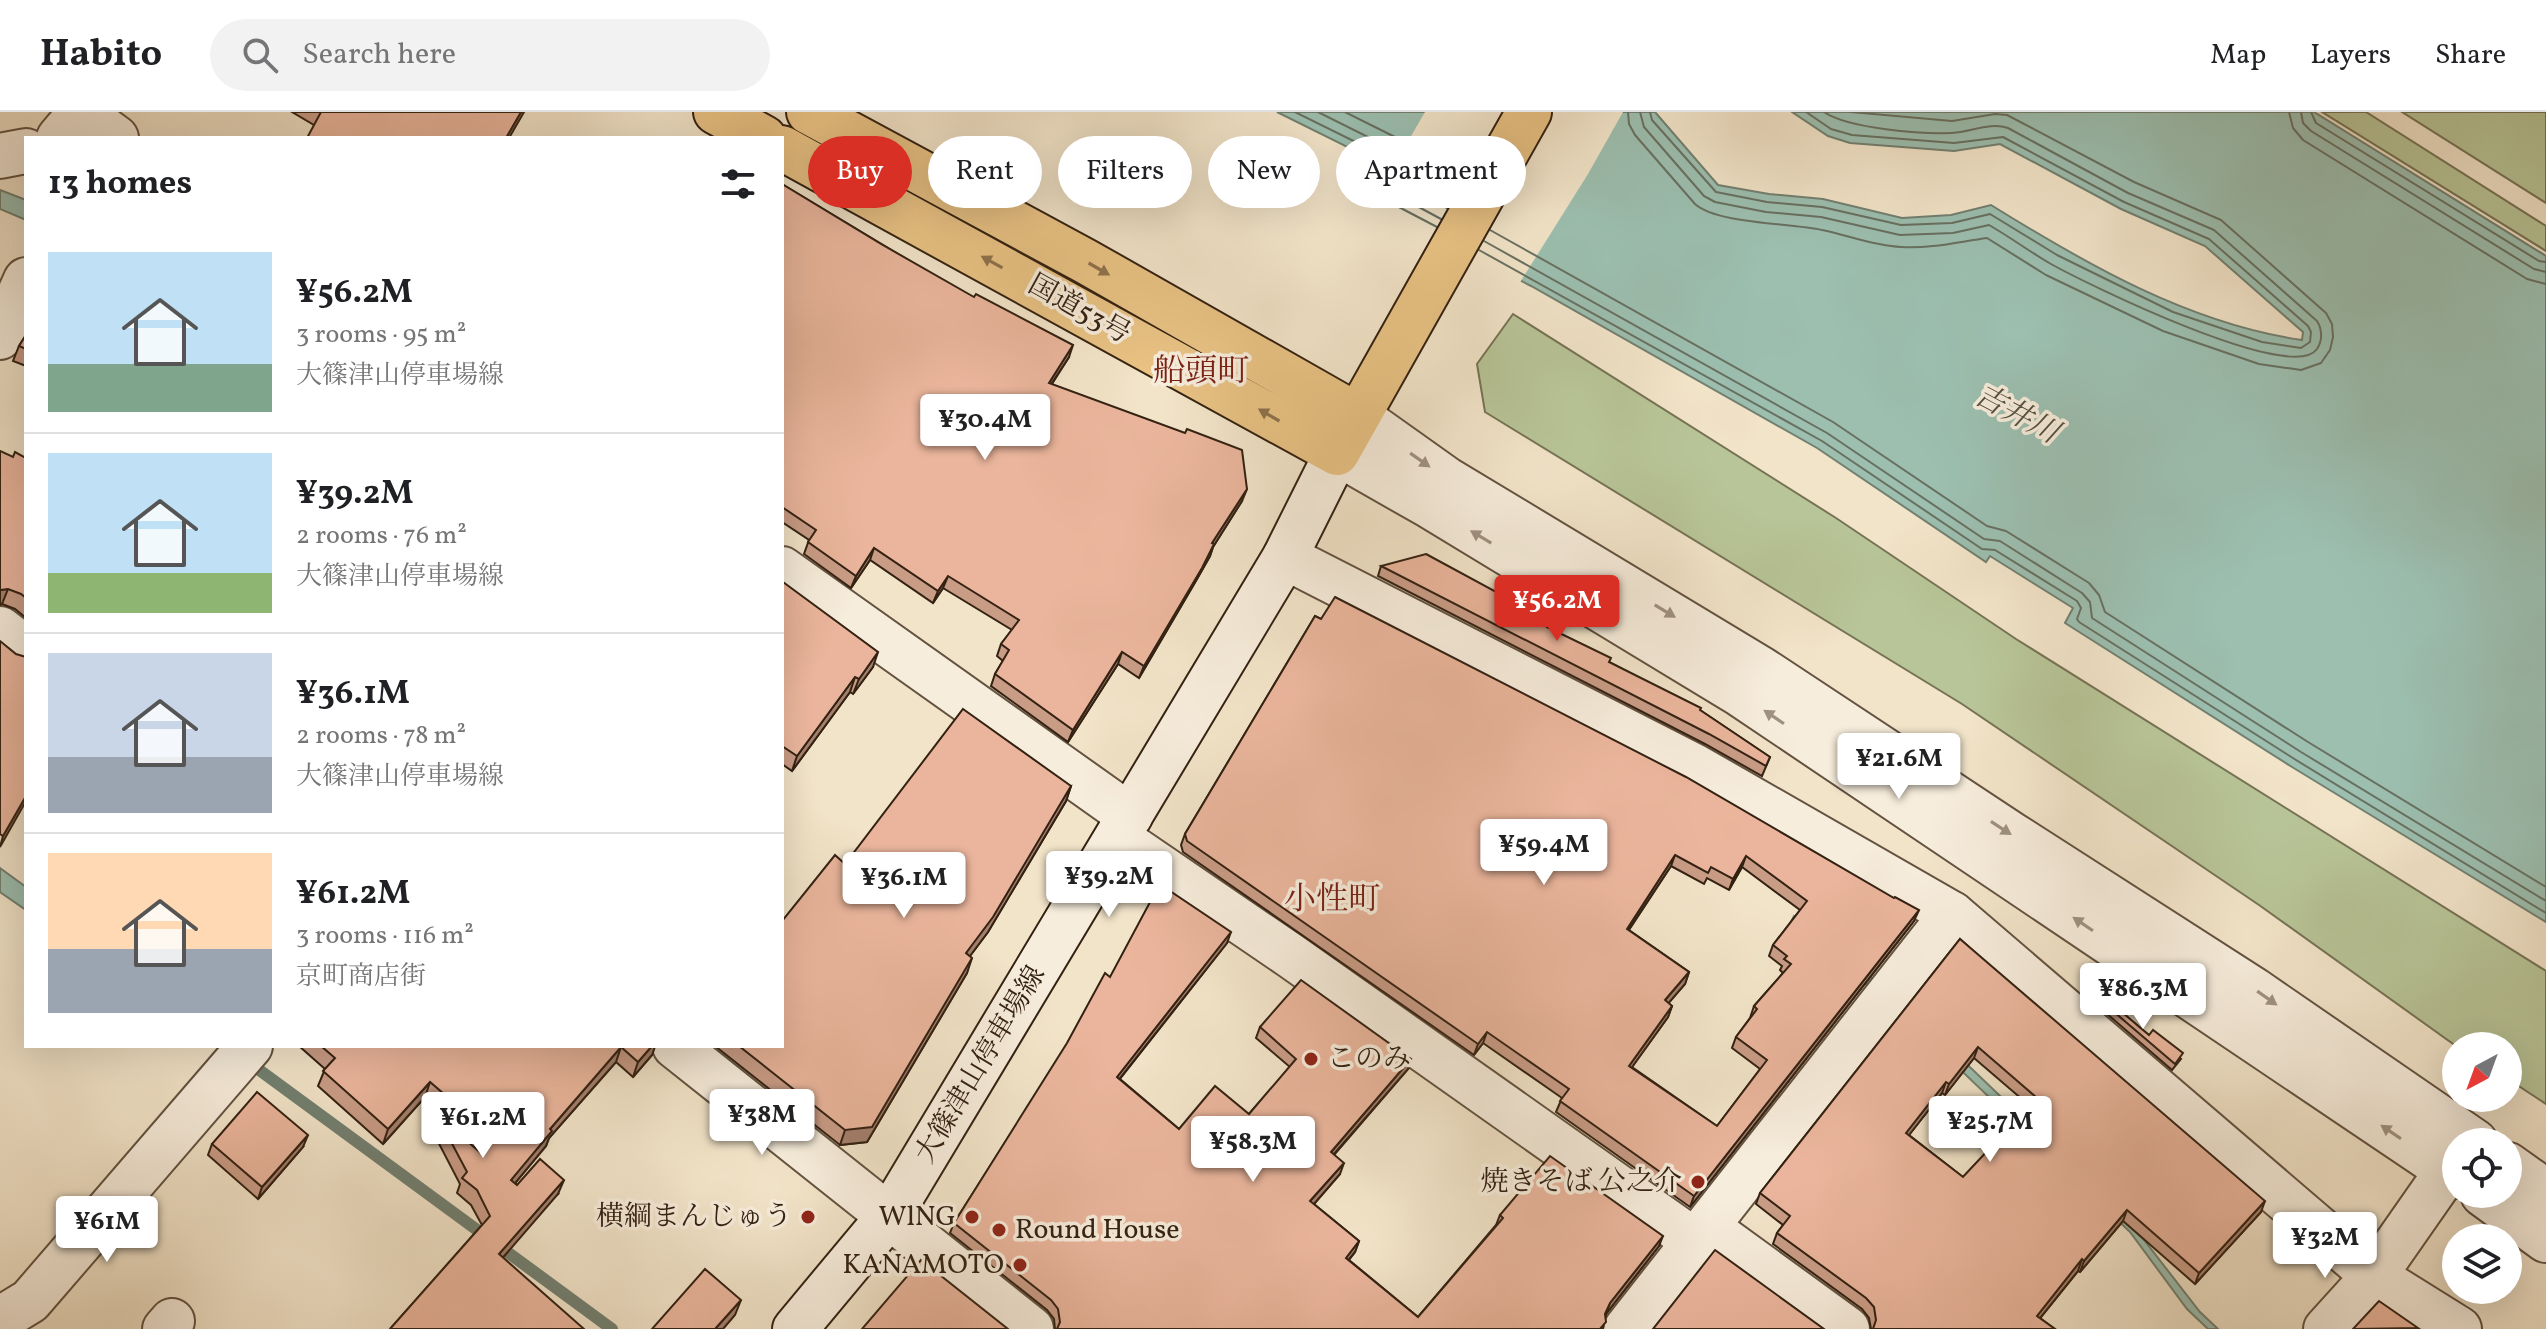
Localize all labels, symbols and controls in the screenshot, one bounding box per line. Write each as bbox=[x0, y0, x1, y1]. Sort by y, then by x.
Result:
search box bbox=[210, 19, 770, 91]
text: Habito bbox=[40, 29, 162, 82]
icon: search bbox=[238, 33, 282, 77]
text: Search here bbox=[302, 34, 456, 76]
text: Map bbox=[2210, 36, 2266, 75]
text: Layers bbox=[2310, 36, 2391, 75]
text: Share bbox=[2435, 36, 2506, 75]
chip: Buy bbox=[808, 136, 912, 208]
chip: Rent bbox=[928, 136, 1042, 208]
chip: Filters bbox=[1058, 136, 1192, 208]
chip: New bbox=[1208, 136, 1320, 208]
chip: Apartment bbox=[1336, 136, 1526, 208]
text: 13 homes bbox=[48, 161, 192, 208]
icon: filters bbox=[716, 162, 760, 206]
one-way arrow bbox=[981, 256, 1003, 270]
one-way arrow bbox=[1088, 262, 1111, 276]
street label: 国道53号 bbox=[1021, 266, 1137, 354]
text: ¥56.2M bbox=[296, 270, 413, 317]
icon: home bbox=[112, 284, 208, 380]
text: 3 rooms · 95 m² bbox=[296, 317, 466, 353]
district label: 船頭町 bbox=[1153, 351, 1249, 395]
text: 大篠津山停車場線 bbox=[296, 358, 504, 394]
water label: 吉井川 bbox=[1966, 375, 2068, 456]
pin: ¥30.4M bbox=[920, 394, 1050, 462]
text: ¥30.4M bbox=[938, 402, 1032, 438]
one-way arrow bbox=[1258, 408, 1280, 422]
one-way arrow bbox=[1409, 452, 1430, 467]
text: ¥39.2M bbox=[296, 471, 413, 518]
icon: home bbox=[112, 485, 208, 581]
text: 2 rooms · 76 m² bbox=[296, 518, 467, 554]
one-way arrow bbox=[1470, 530, 1492, 544]
text: 大篠津山停車場線 bbox=[296, 559, 504, 595]
pin: ¥56.2M bbox=[1492, 575, 1622, 643]
text: ¥56.2M bbox=[1512, 583, 1602, 619]
one-way arrow bbox=[1654, 604, 1676, 618]
text: ¥36.1M bbox=[296, 671, 410, 718]
icon: home bbox=[112, 685, 208, 781]
one-way arrow bbox=[1763, 710, 1785, 724]
text: 2 rooms · 78 m² bbox=[296, 718, 466, 754]
pin: ¥21.6M bbox=[1834, 733, 1964, 801]
text: ¥21.6M bbox=[1855, 741, 1943, 777]
text: 大篠津山停車場線 bbox=[296, 759, 504, 795]
pin: ¥59.4M bbox=[1479, 819, 1609, 887]
one-way arrow bbox=[1990, 820, 2012, 834]
text: ¥59.4M bbox=[1498, 827, 1590, 863]
pin: ¥39.2M bbox=[1044, 851, 1174, 919]
pin: ¥36.1M bbox=[839, 852, 969, 920]
text: ¥39.2M bbox=[1064, 859, 1154, 895]
text: ¥36.1M bbox=[861, 860, 947, 896]
text: ¥61.2M bbox=[296, 871, 410, 918]
district label: 小性町 bbox=[1284, 879, 1380, 923]
icon: home bbox=[112, 885, 208, 981]
one-way arrow bbox=[2073, 916, 2094, 931]
text: 3 rooms · 116 m² bbox=[296, 918, 474, 954]
text: 京町商店街 bbox=[296, 959, 426, 995]
street label: 大篠津山停車場線 bbox=[907, 959, 1055, 1171]
pin: ¥86.3M bbox=[2078, 963, 2208, 1031]
text: ¥86.3M bbox=[2098, 971, 2188, 1007]
one-way arrow bbox=[2256, 990, 2277, 1005]
north arrow bbox=[2442, 1032, 2522, 1112]
map controls bbox=[2442, 1032, 2522, 1304]
place label: このみ bbox=[1327, 1040, 1411, 1079]
marker: このみ bbox=[1302, 1050, 1320, 1068]
pin: ¥38M bbox=[715, 1089, 809, 1157]
pin: ¥61.2M bbox=[418, 1092, 548, 1160]
pin: ¥25.7M bbox=[1925, 1096, 2055, 1164]
text: ¥38M bbox=[728, 1097, 796, 1133]
text: ¥61.2M bbox=[439, 1100, 527, 1136]
text: ¥25.7M bbox=[1947, 1104, 2033, 1140]
pin: ¥58.3M bbox=[1188, 1116, 1318, 1184]
text: ¥58.3M bbox=[1209, 1124, 1297, 1160]
one-way arrow bbox=[2381, 1125, 2402, 1140]
button: locate bbox=[2442, 1128, 2522, 1208]
place label: 焼きそば 公之介 bbox=[1480, 1163, 1682, 1202]
marker: 焼きそば 公之介 bbox=[1689, 1173, 1707, 1191]
pin: ¥61M bbox=[60, 1196, 154, 1264]
place label: 横綱まんじゅう bbox=[596, 1198, 792, 1237]
place label: WlNG bbox=[879, 1198, 956, 1237]
text: ¥61M bbox=[74, 1204, 140, 1240]
marker: 横綱まんじゅう bbox=[799, 1208, 817, 1226]
marker: WlNG bbox=[963, 1208, 981, 1226]
place label: Round House bbox=[1015, 1211, 1179, 1250]
pin: ¥32M bbox=[2278, 1212, 2372, 1280]
text: ¥32M bbox=[2291, 1220, 2359, 1256]
marker: Round House bbox=[990, 1221, 1008, 1239]
button: layers bbox=[2442, 1224, 2522, 1304]
place label: KANAMOTO bbox=[842, 1246, 1004, 1285]
marker: KANAMOTO bbox=[1011, 1256, 1029, 1274]

